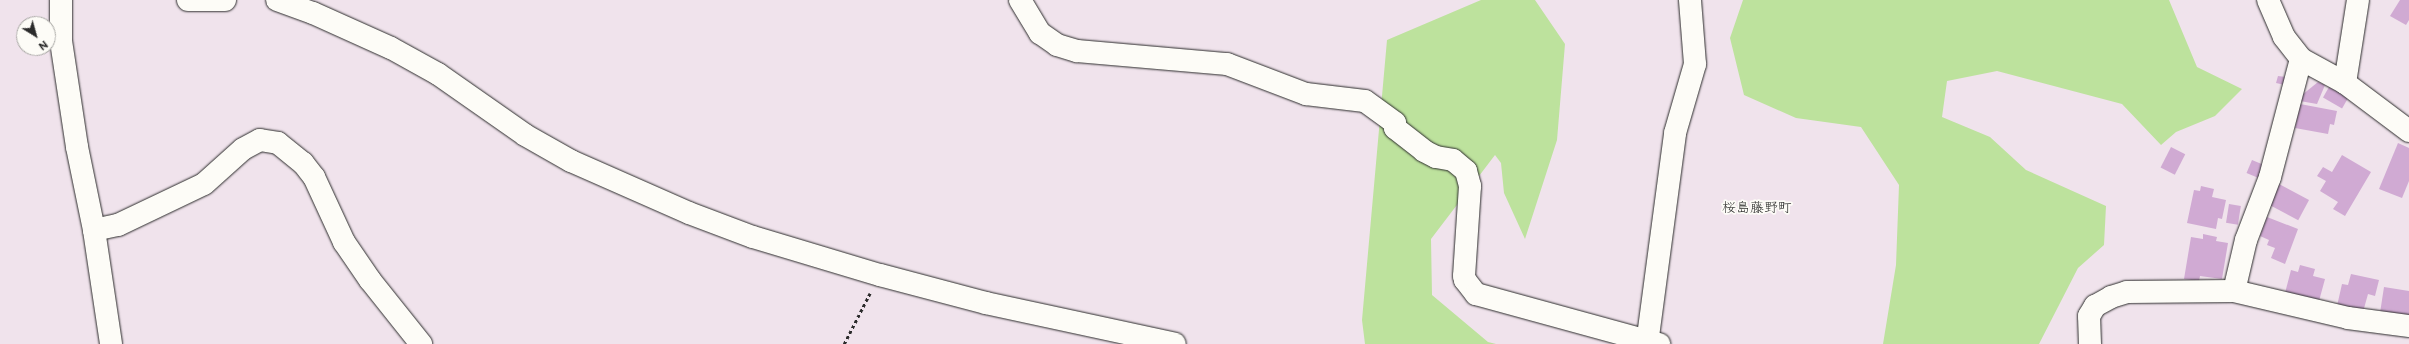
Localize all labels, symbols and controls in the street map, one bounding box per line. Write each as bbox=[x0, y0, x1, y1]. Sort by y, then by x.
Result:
north arrow bbox=[16, 16, 56, 56]
text: N bbox=[36, 38, 50, 53]
district label: 桜島藤野町 bbox=[1722, 200, 1792, 216]

